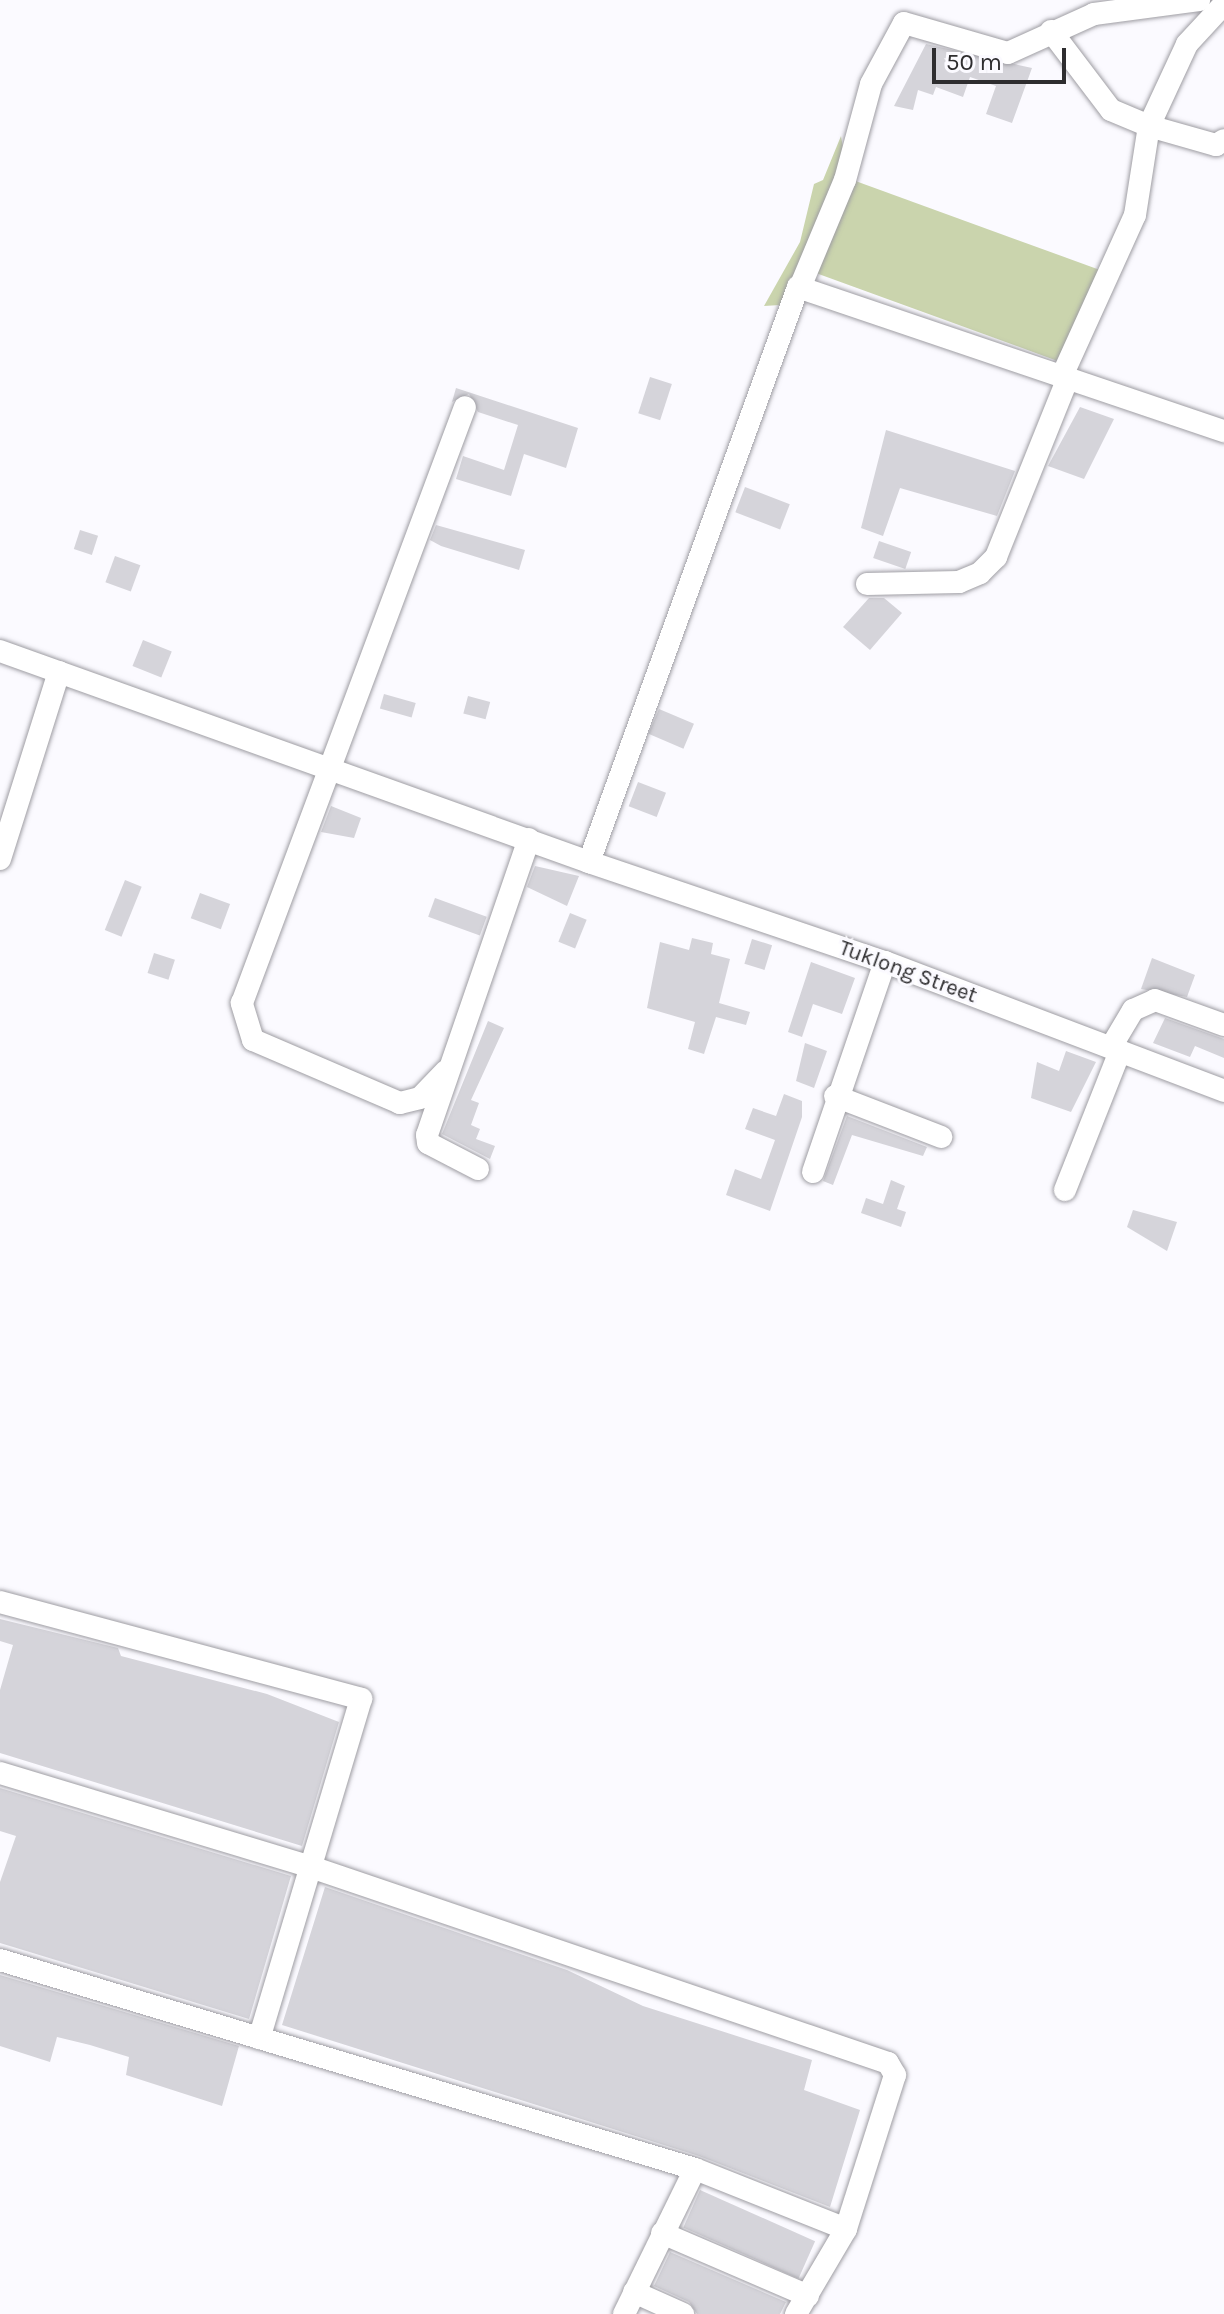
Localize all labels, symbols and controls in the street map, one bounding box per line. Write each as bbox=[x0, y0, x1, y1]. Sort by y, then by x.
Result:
scale bar bbox=[936, 32, 1070, 82]
text: 50 m bbox=[946, 48, 1002, 76]
street label: Tuklong Street bbox=[835, 935, 981, 1009]

